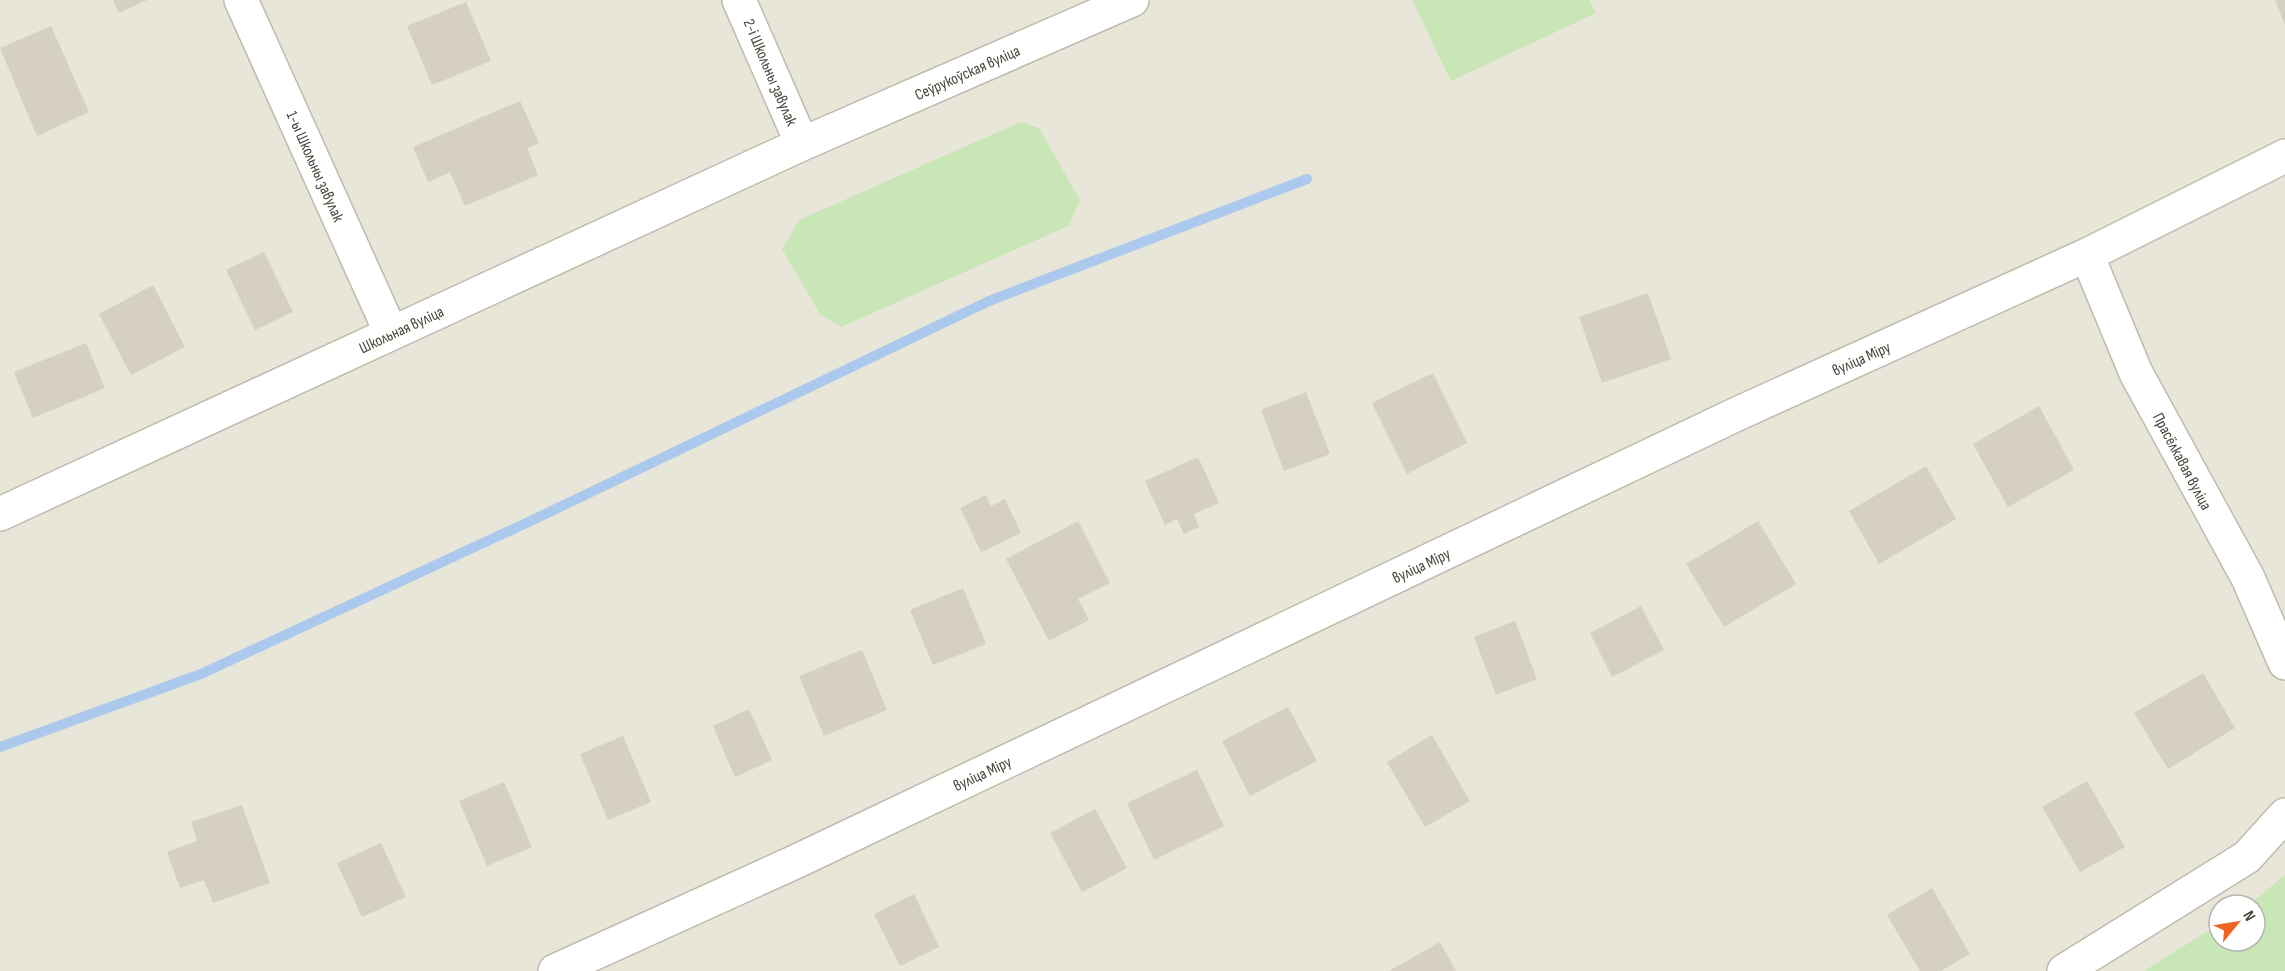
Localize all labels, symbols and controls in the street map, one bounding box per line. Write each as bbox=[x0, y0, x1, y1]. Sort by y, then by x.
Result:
street label: 2-і Школьны завулак bbox=[739, 16, 801, 130]
street label: Сеўрукоўская вуліца bbox=[912, 42, 1023, 105]
street label: 1-ы Школьны завулак bbox=[282, 108, 348, 226]
street label: Школьная вуліца bbox=[356, 302, 447, 358]
street label: вуліца Міру bbox=[1829, 338, 1894, 381]
street label: Прасёлкавая вуліца bbox=[2148, 410, 2215, 514]
street label: вуліца Міру bbox=[1390, 545, 1454, 588]
street label: вуліца Міру bbox=[951, 753, 1015, 796]
north arrow bbox=[2207, 893, 2267, 953]
text: N bbox=[2238, 908, 2259, 925]

